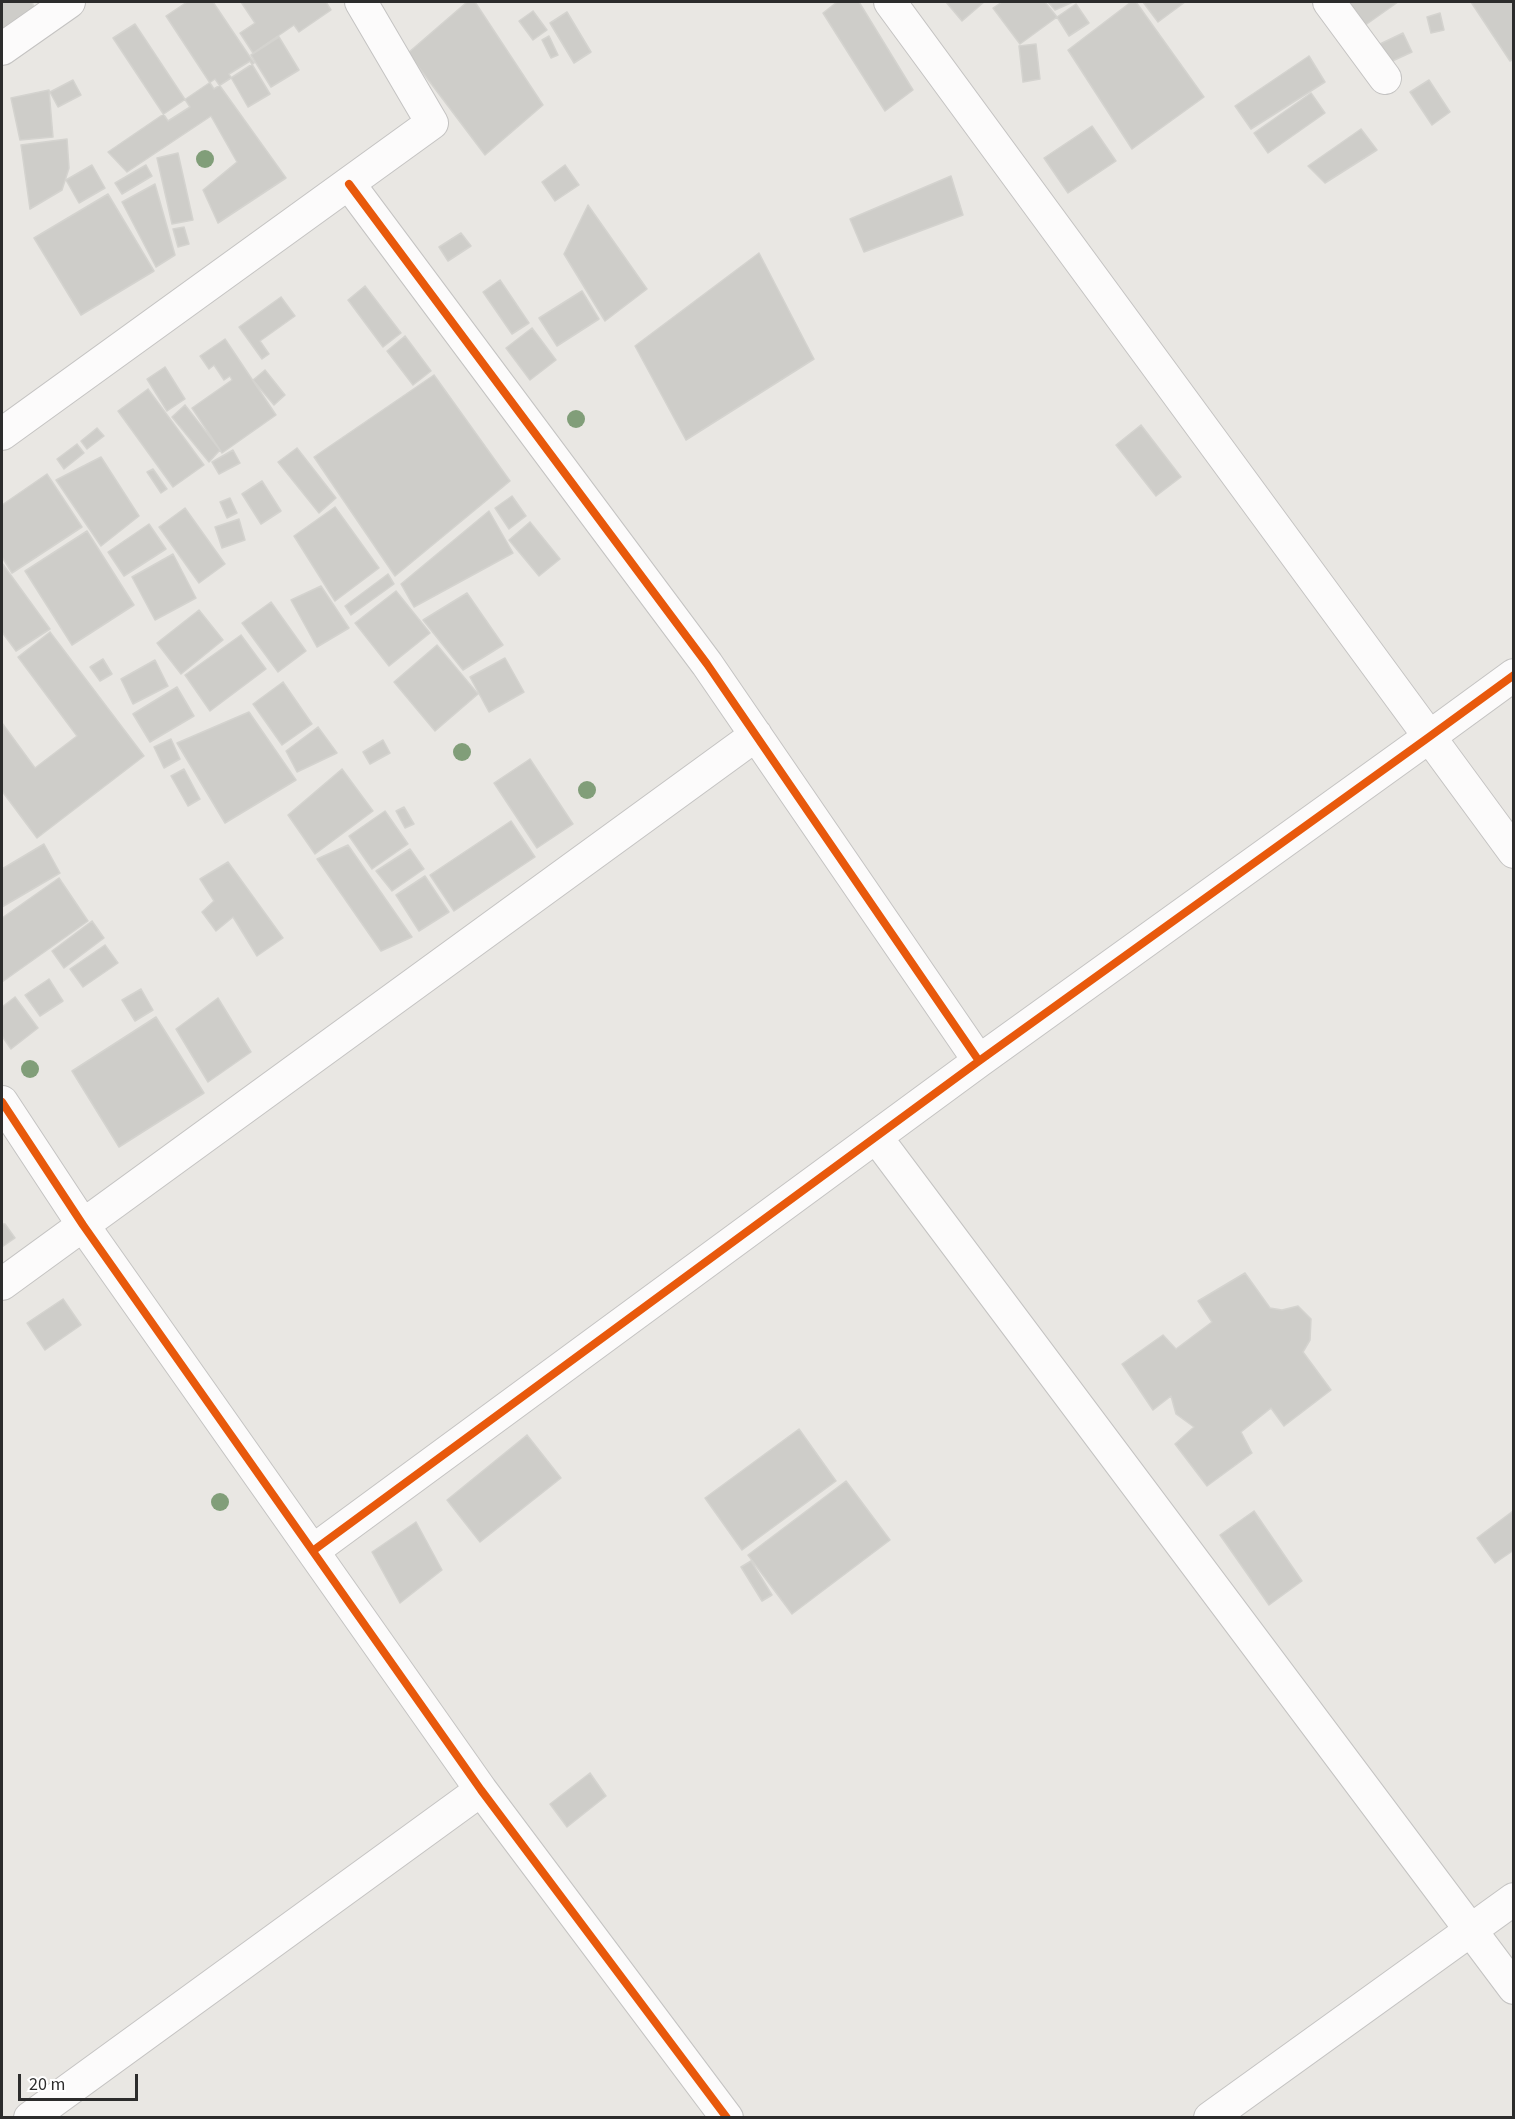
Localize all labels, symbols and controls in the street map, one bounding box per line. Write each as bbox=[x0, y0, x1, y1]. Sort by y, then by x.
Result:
scale bar bbox=[21, 2062, 141, 2100]
text: 20 m bbox=[29, 2072, 65, 2097]

